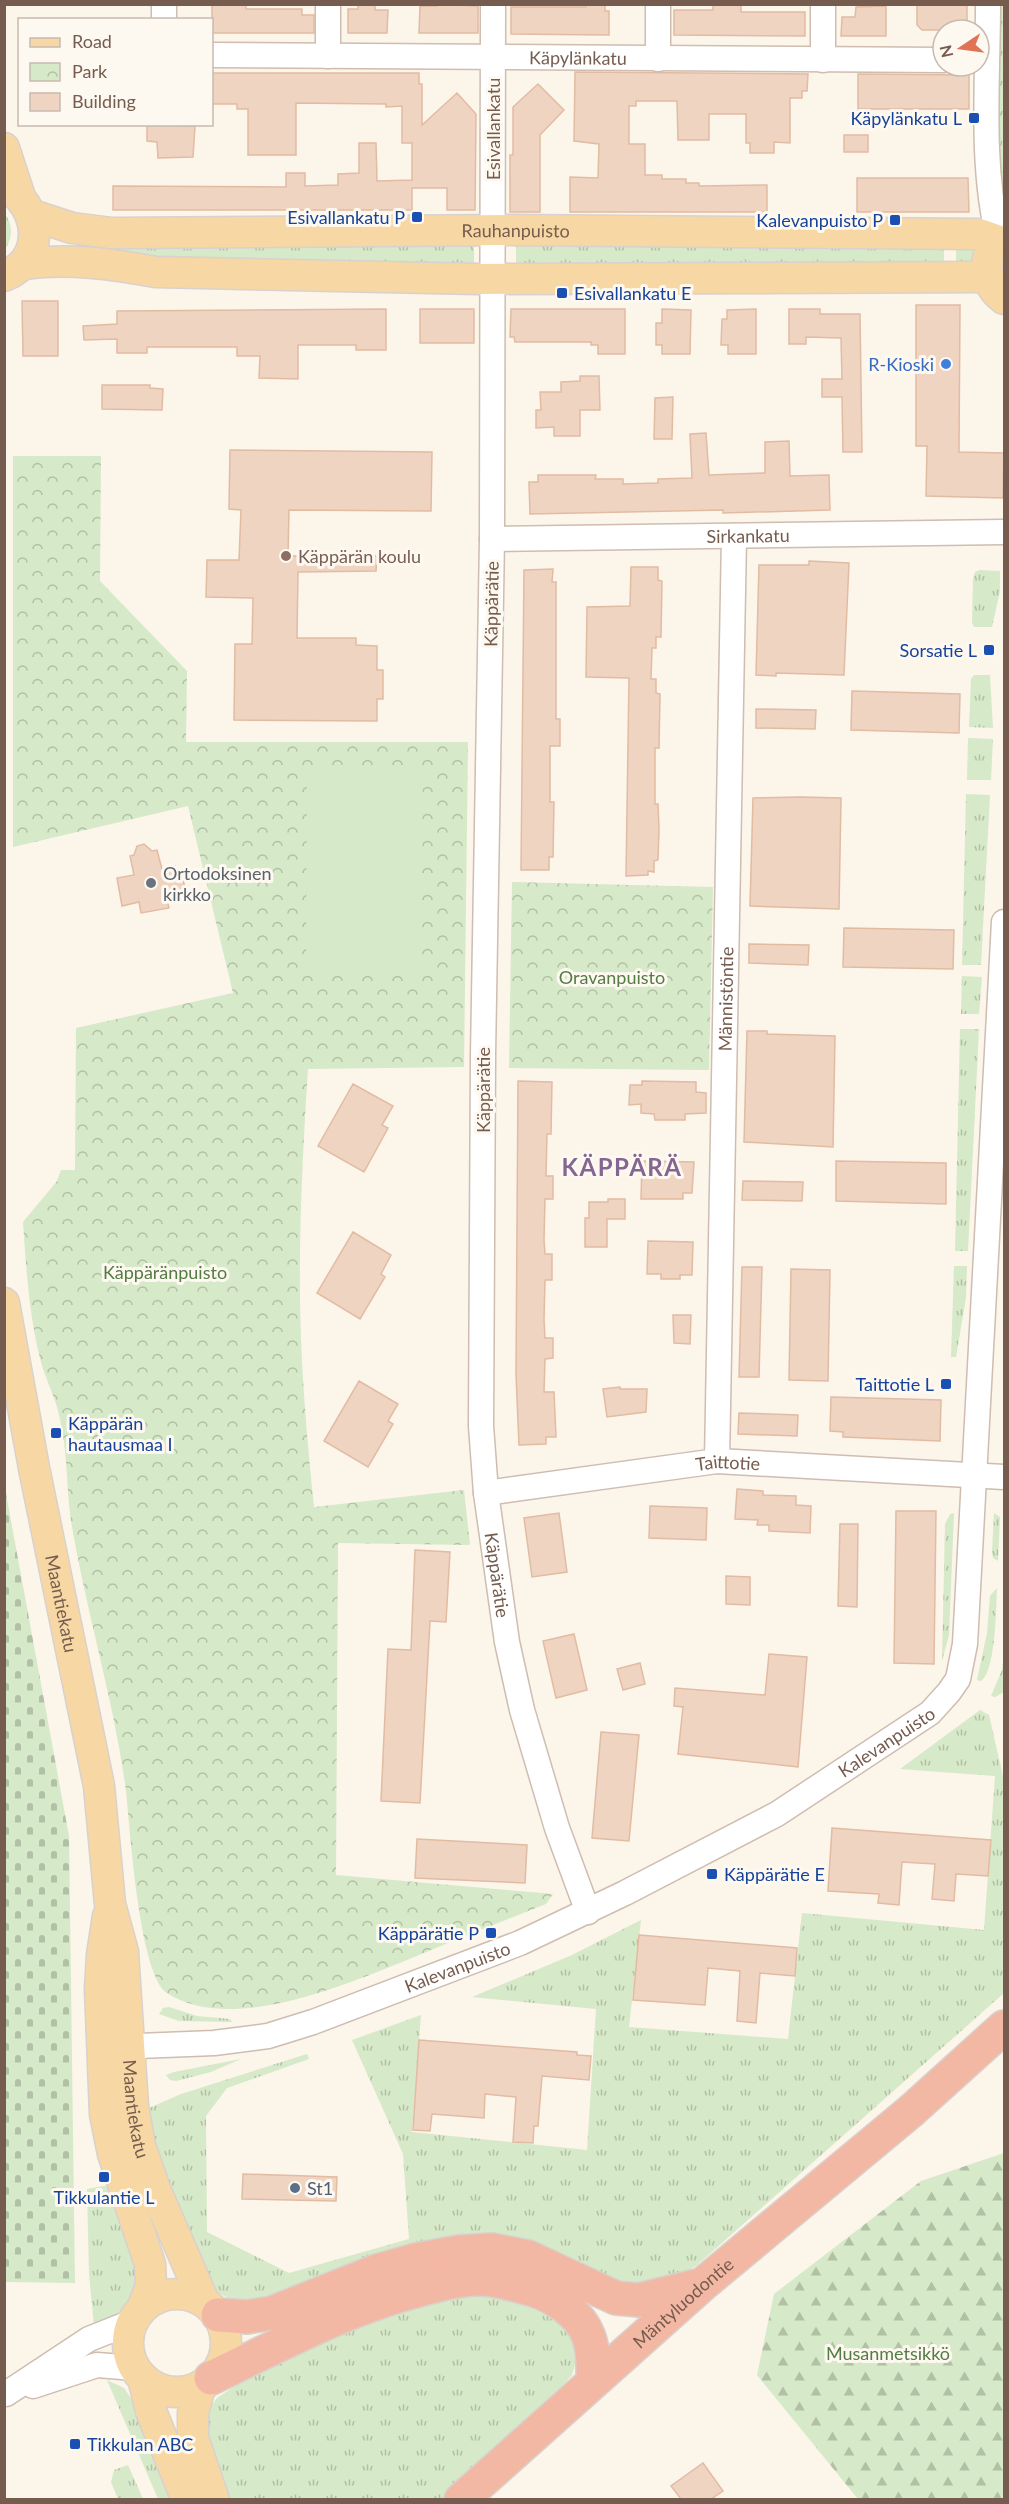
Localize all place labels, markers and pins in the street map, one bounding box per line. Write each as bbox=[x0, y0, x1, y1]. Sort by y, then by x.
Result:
place label: Käpylänkatu L bbox=[850, 107, 962, 129]
marker: Käpylänkatu L bbox=[967, 111, 981, 125]
place label: Esivallankatu P bbox=[287, 206, 405, 228]
place label: Kalevanpuisto P bbox=[756, 209, 883, 231]
marker: Esivallankatu P bbox=[410, 210, 424, 224]
marker: Kalevanpuisto P bbox=[888, 213, 902, 227]
place label: Esivallankatu E bbox=[574, 282, 691, 304]
marker: Esivallankatu E bbox=[555, 286, 569, 300]
place label: R-Kioski bbox=[868, 353, 934, 375]
marker: R-Kioski bbox=[939, 357, 953, 371]
place label: Käppärän koulu bbox=[298, 545, 421, 567]
marker: Käppärän koulu bbox=[279, 549, 293, 563]
place label: Sorsatie L bbox=[900, 639, 977, 661]
marker: Sorsatie L bbox=[982, 643, 996, 657]
place label: Ortodoksinen kirkko bbox=[163, 862, 272, 905]
marker: Ortodoksinen kirkko bbox=[144, 876, 158, 890]
place label: Taittotie L bbox=[855, 1373, 934, 1395]
marker: Taittotie L bbox=[939, 1377, 953, 1391]
place label: Käppärän hautausmaa I bbox=[68, 1412, 173, 1455]
marker: Käppärän hautausmaa I bbox=[49, 1426, 63, 1440]
place label: Käppärätie E bbox=[724, 1863, 825, 1885]
marker: Käppärätie E bbox=[705, 1867, 719, 1881]
place label: Käppärätie P bbox=[378, 1922, 479, 1944]
marker: Käppärätie P bbox=[484, 1926, 498, 1940]
marker: Tikkulantie L bbox=[97, 2170, 111, 2184]
place label: St1 bbox=[307, 2177, 333, 2199]
marker: St1 bbox=[288, 2181, 302, 2195]
place label: Tikkulantie L bbox=[54, 2186, 154, 2208]
place label: Tikkulan ABC bbox=[87, 2433, 193, 2455]
marker: Tikkulan ABC bbox=[68, 2437, 82, 2451]

